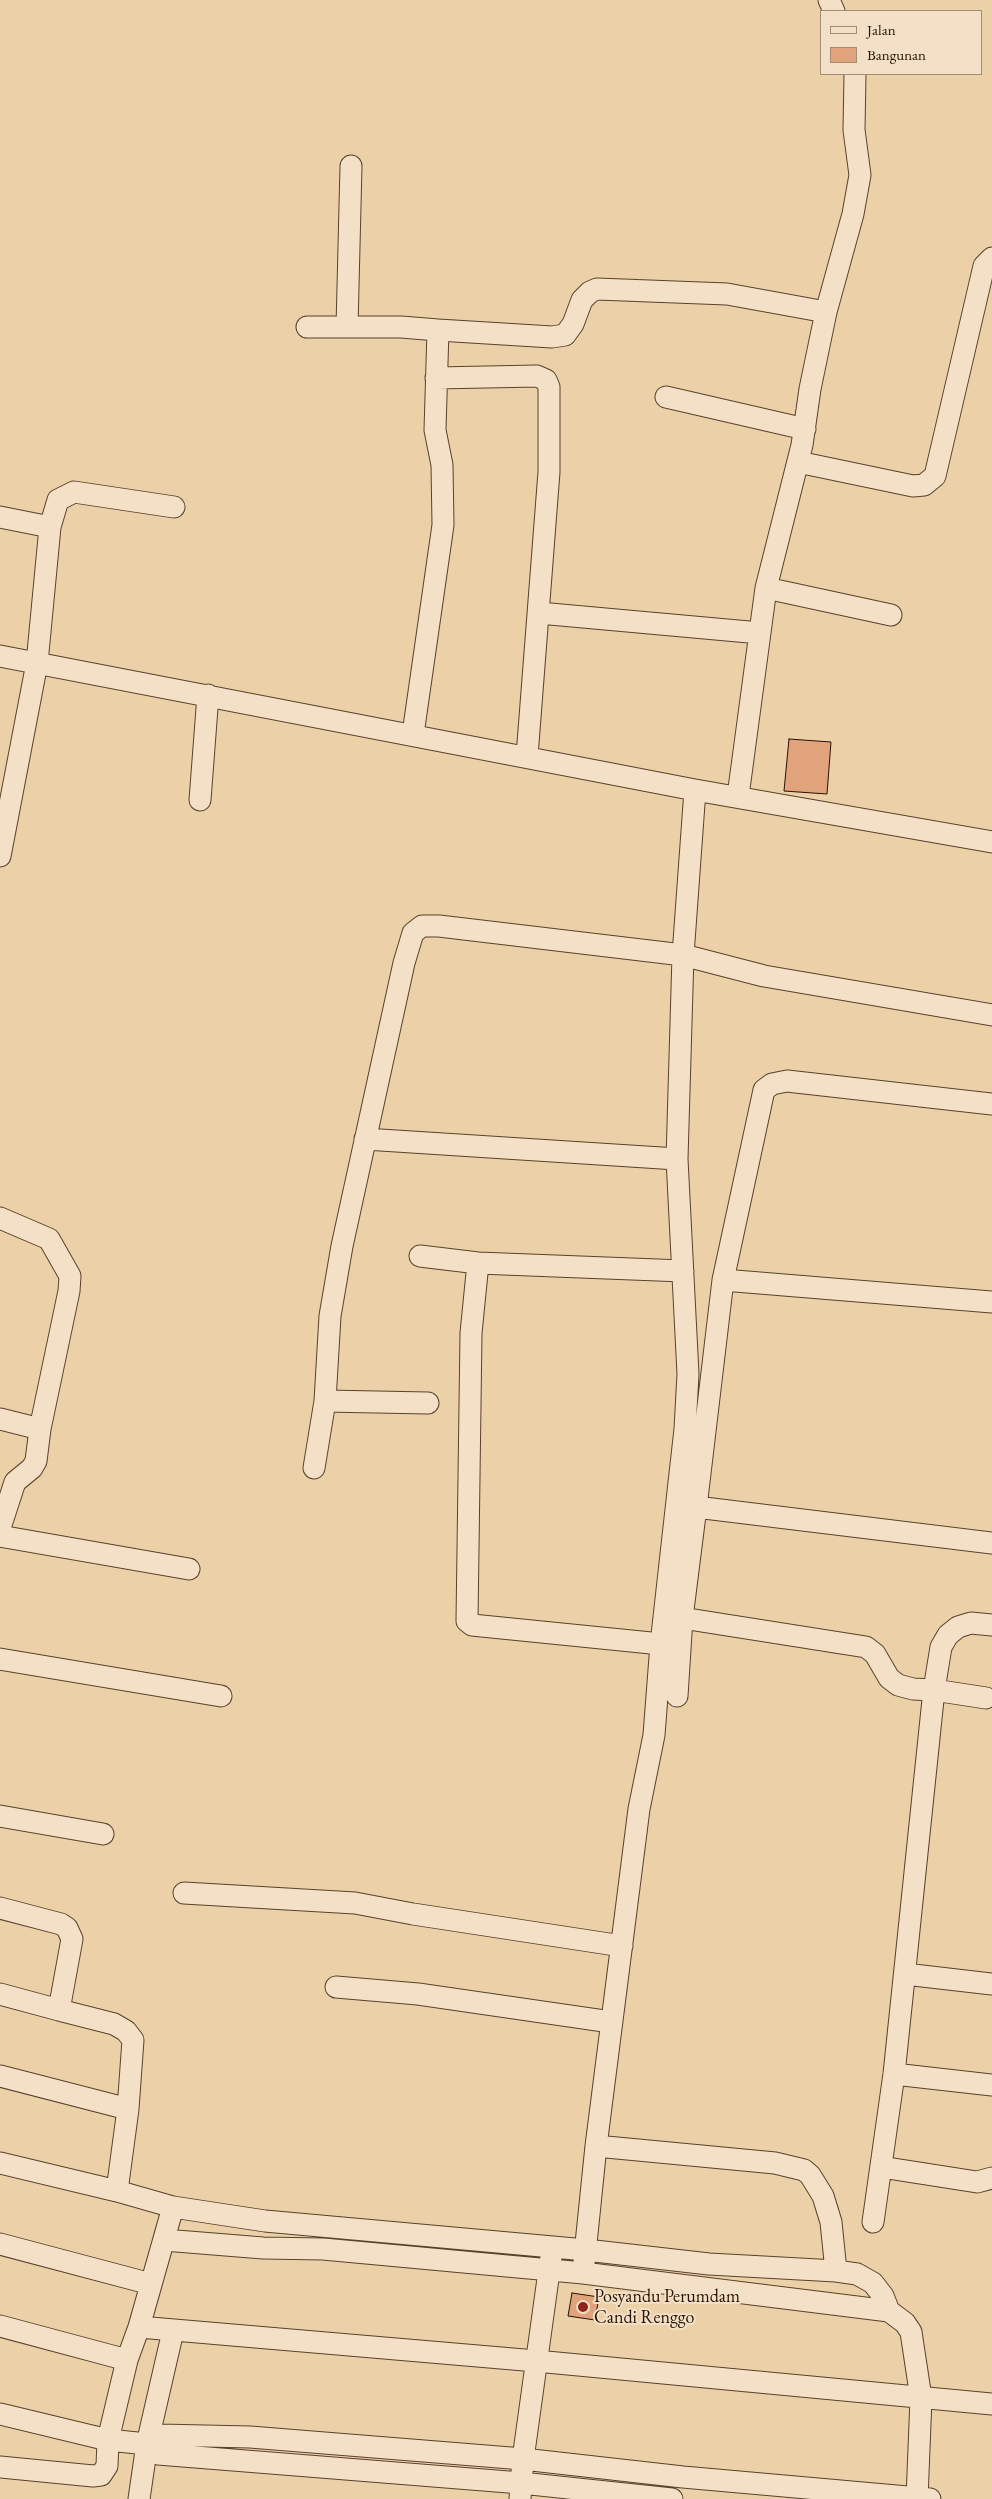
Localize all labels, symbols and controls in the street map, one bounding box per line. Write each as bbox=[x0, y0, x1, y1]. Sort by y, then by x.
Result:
legend bbox=[820, 10, 982, 75]
text: Jalan bbox=[867, 20, 896, 39]
text: Bangunan bbox=[867, 45, 926, 64]
place label: Posyandu Perumdam Candi Renggo bbox=[594, 2286, 740, 2328]
marker: Posyandu Perumdam Candi Renggo bbox=[576, 2300, 590, 2314]

